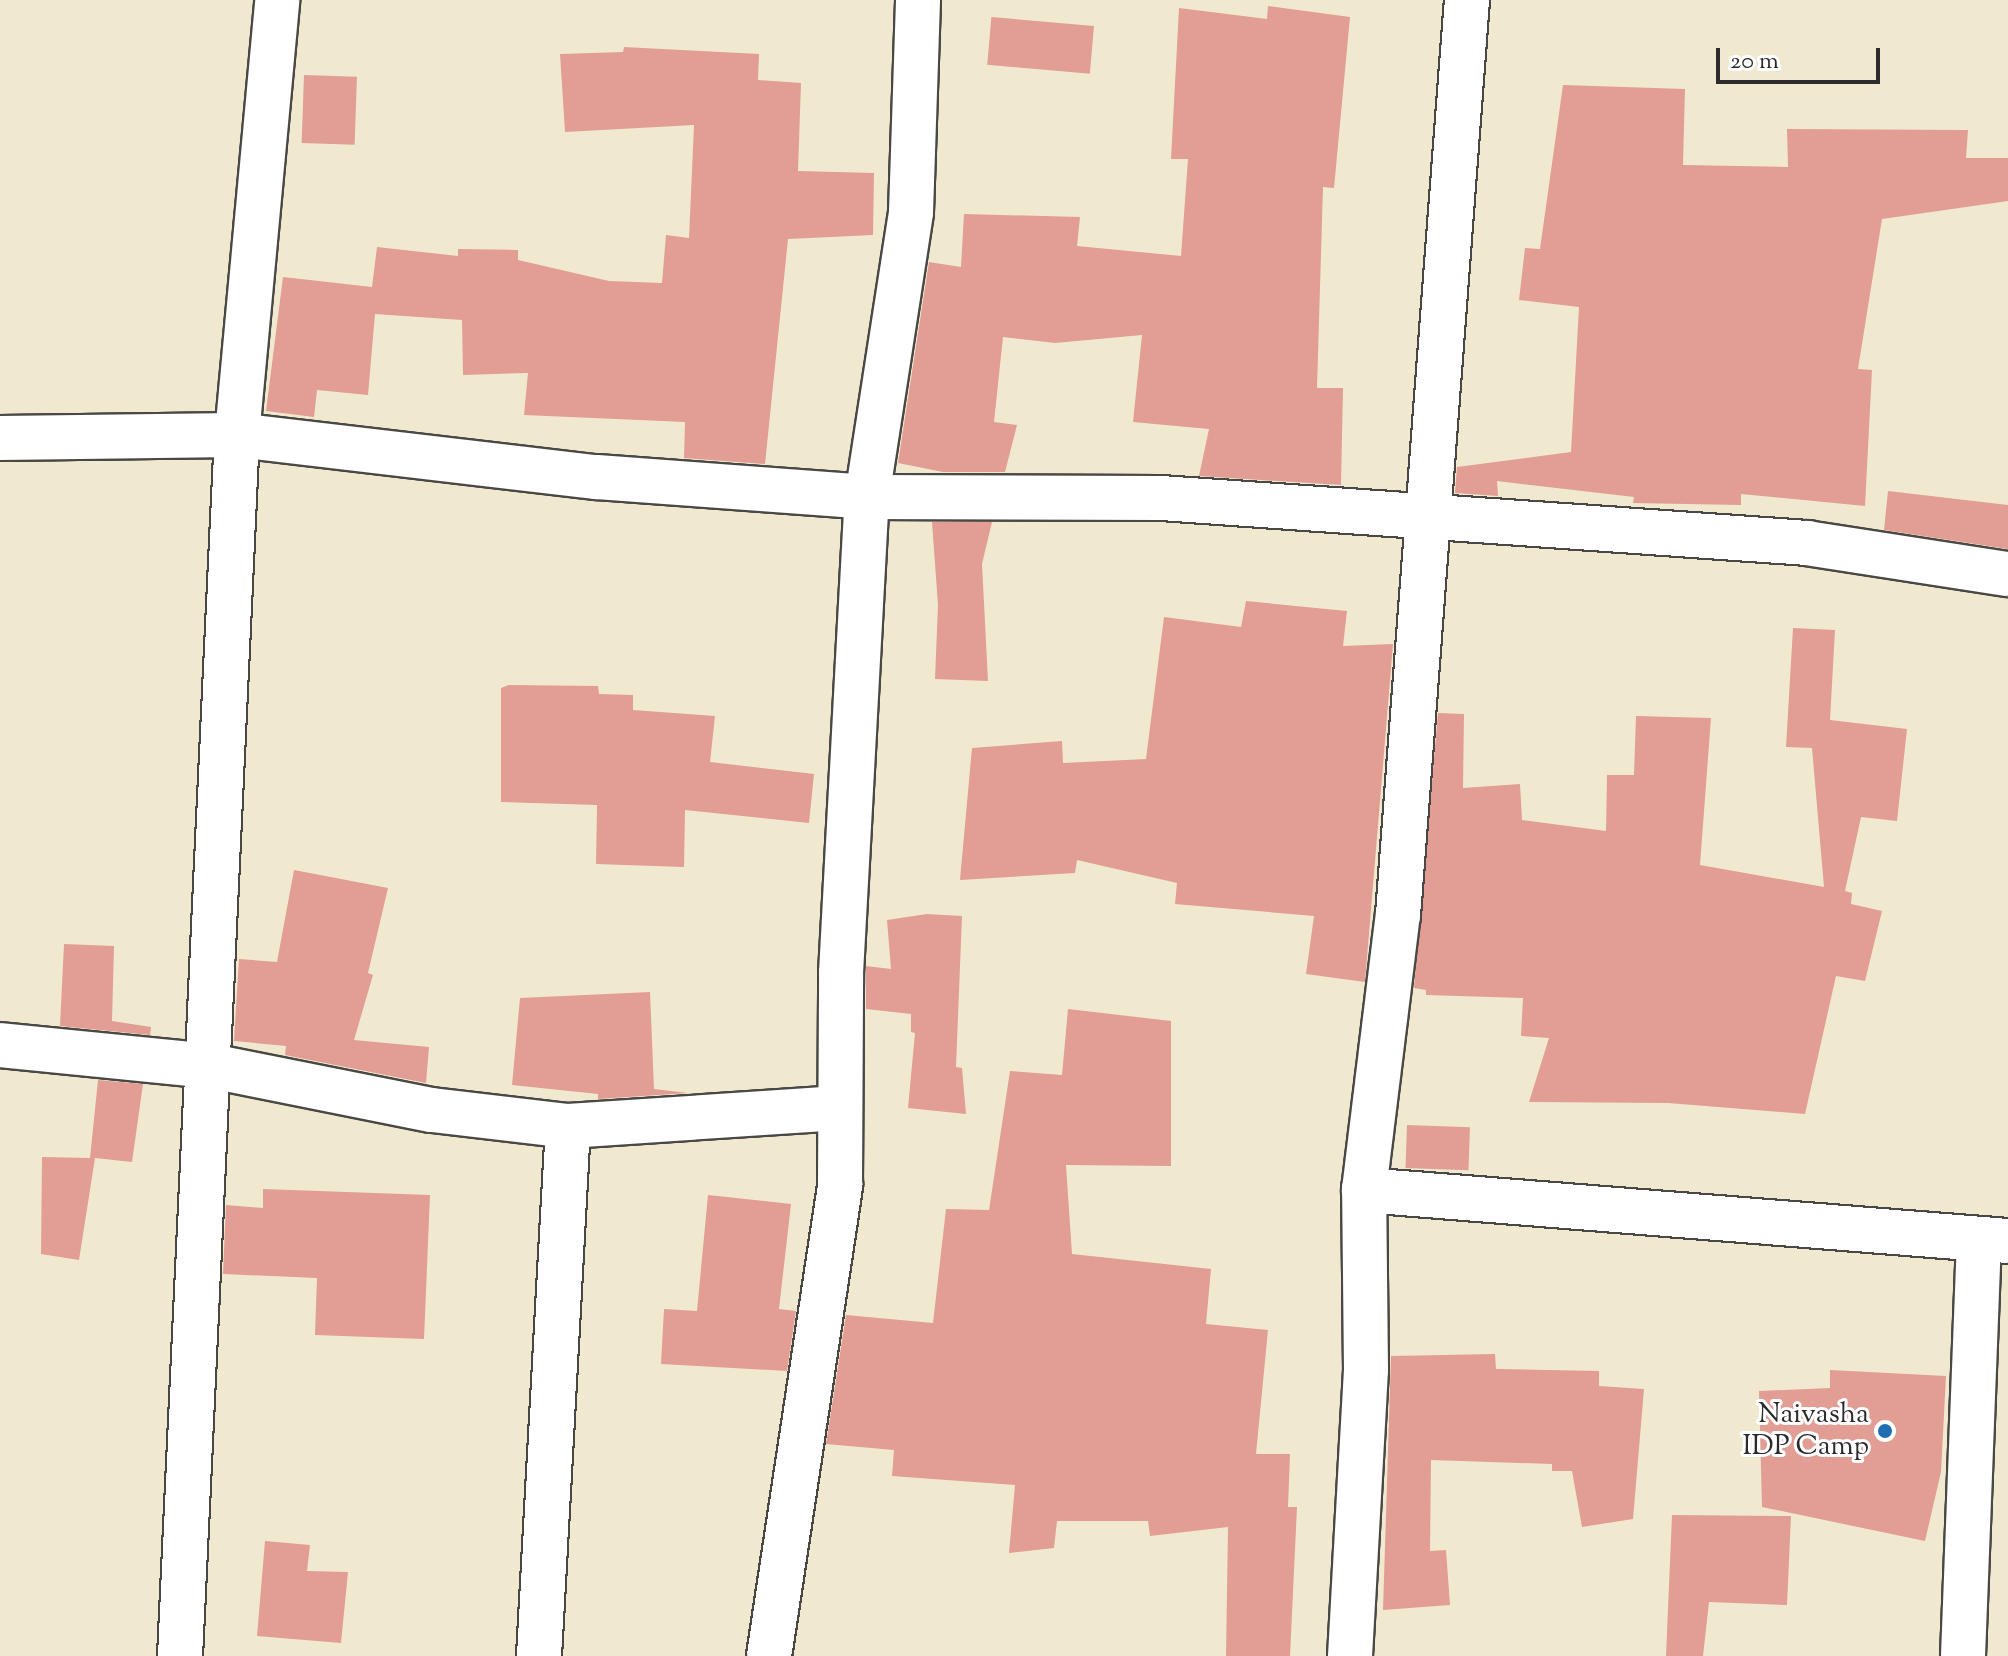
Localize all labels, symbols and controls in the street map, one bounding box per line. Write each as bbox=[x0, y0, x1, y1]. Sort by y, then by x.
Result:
scale bar bbox=[1720, 32, 1884, 82]
text: 20 m bbox=[1730, 45, 1779, 79]
place label: Naivasha IDP Camp bbox=[1742, 1398, 1869, 1464]
marker: Naivasha IDP Camp bbox=[1876, 1422, 1894, 1440]

